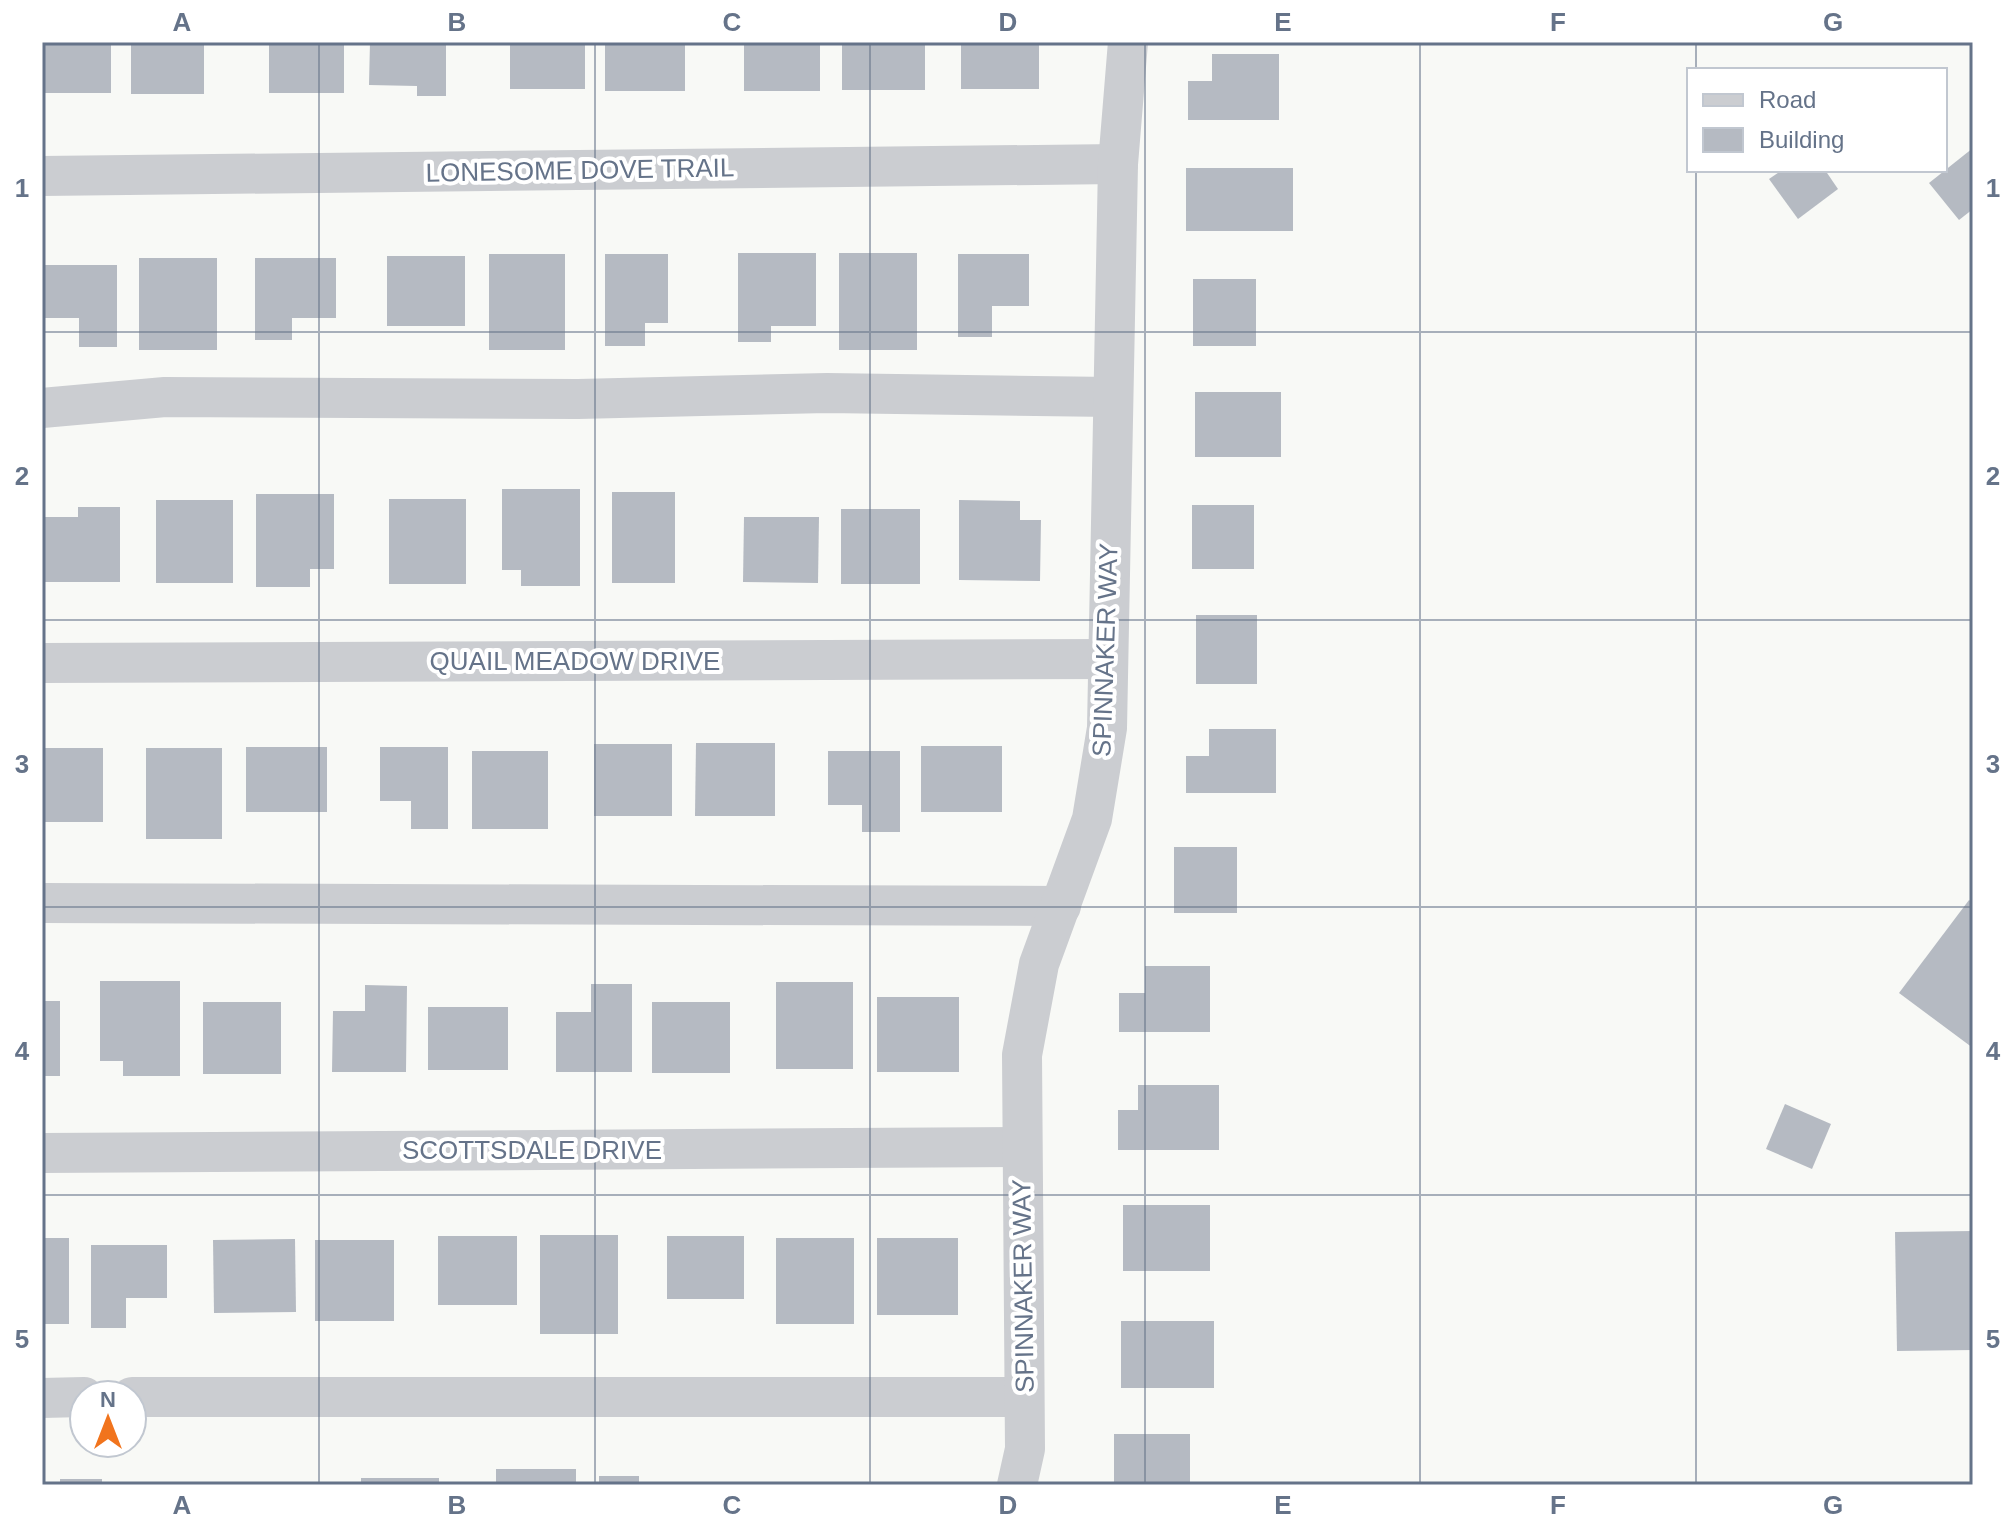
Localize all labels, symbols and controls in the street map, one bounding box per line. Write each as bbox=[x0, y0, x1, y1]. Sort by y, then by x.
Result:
text: A bbox=[173, 7, 192, 37]
text: B bbox=[448, 7, 466, 37]
text: C bbox=[723, 7, 742, 37]
text: D bbox=[999, 7, 1017, 37]
text: E bbox=[1274, 7, 1292, 37]
text: F bbox=[1550, 7, 1566, 37]
text: G bbox=[1823, 7, 1843, 37]
legend bbox=[1687, 68, 1947, 172]
text: Road bbox=[1759, 86, 1816, 113]
text: Building bbox=[1759, 126, 1844, 153]
street label: LONESOME DOVE TRAIL bbox=[425, 152, 735, 188]
text: 1 bbox=[15, 173, 29, 203]
text: 1 bbox=[1986, 173, 2000, 203]
text: 2 bbox=[15, 461, 29, 491]
text: 2 bbox=[1986, 461, 2000, 491]
street label: SPINNAKER WAY bbox=[1086, 543, 1124, 757]
street label: QUAIL MEADOW DRIVE bbox=[430, 646, 720, 676]
text: 3 bbox=[15, 749, 29, 779]
text: 3 bbox=[1986, 749, 2000, 779]
text: 4 bbox=[15, 1036, 30, 1066]
text: 4 bbox=[1986, 1036, 2001, 1066]
street label: SCOTTSDALE DRIVE bbox=[402, 1135, 662, 1165]
street label: SPINNAKER WAY bbox=[1006, 1179, 1040, 1393]
text: 5 bbox=[15, 1324, 29, 1354]
text: 5 bbox=[1986, 1324, 2000, 1354]
north arrow bbox=[68, 1379, 148, 1459]
text: N bbox=[100, 1387, 116, 1412]
text: A bbox=[173, 1490, 192, 1520]
text: B bbox=[448, 1490, 466, 1520]
text: C bbox=[723, 1490, 742, 1520]
text: D bbox=[999, 1490, 1017, 1520]
text: E bbox=[1274, 1490, 1292, 1520]
text: F bbox=[1550, 1490, 1566, 1520]
text: G bbox=[1823, 1490, 1843, 1520]

